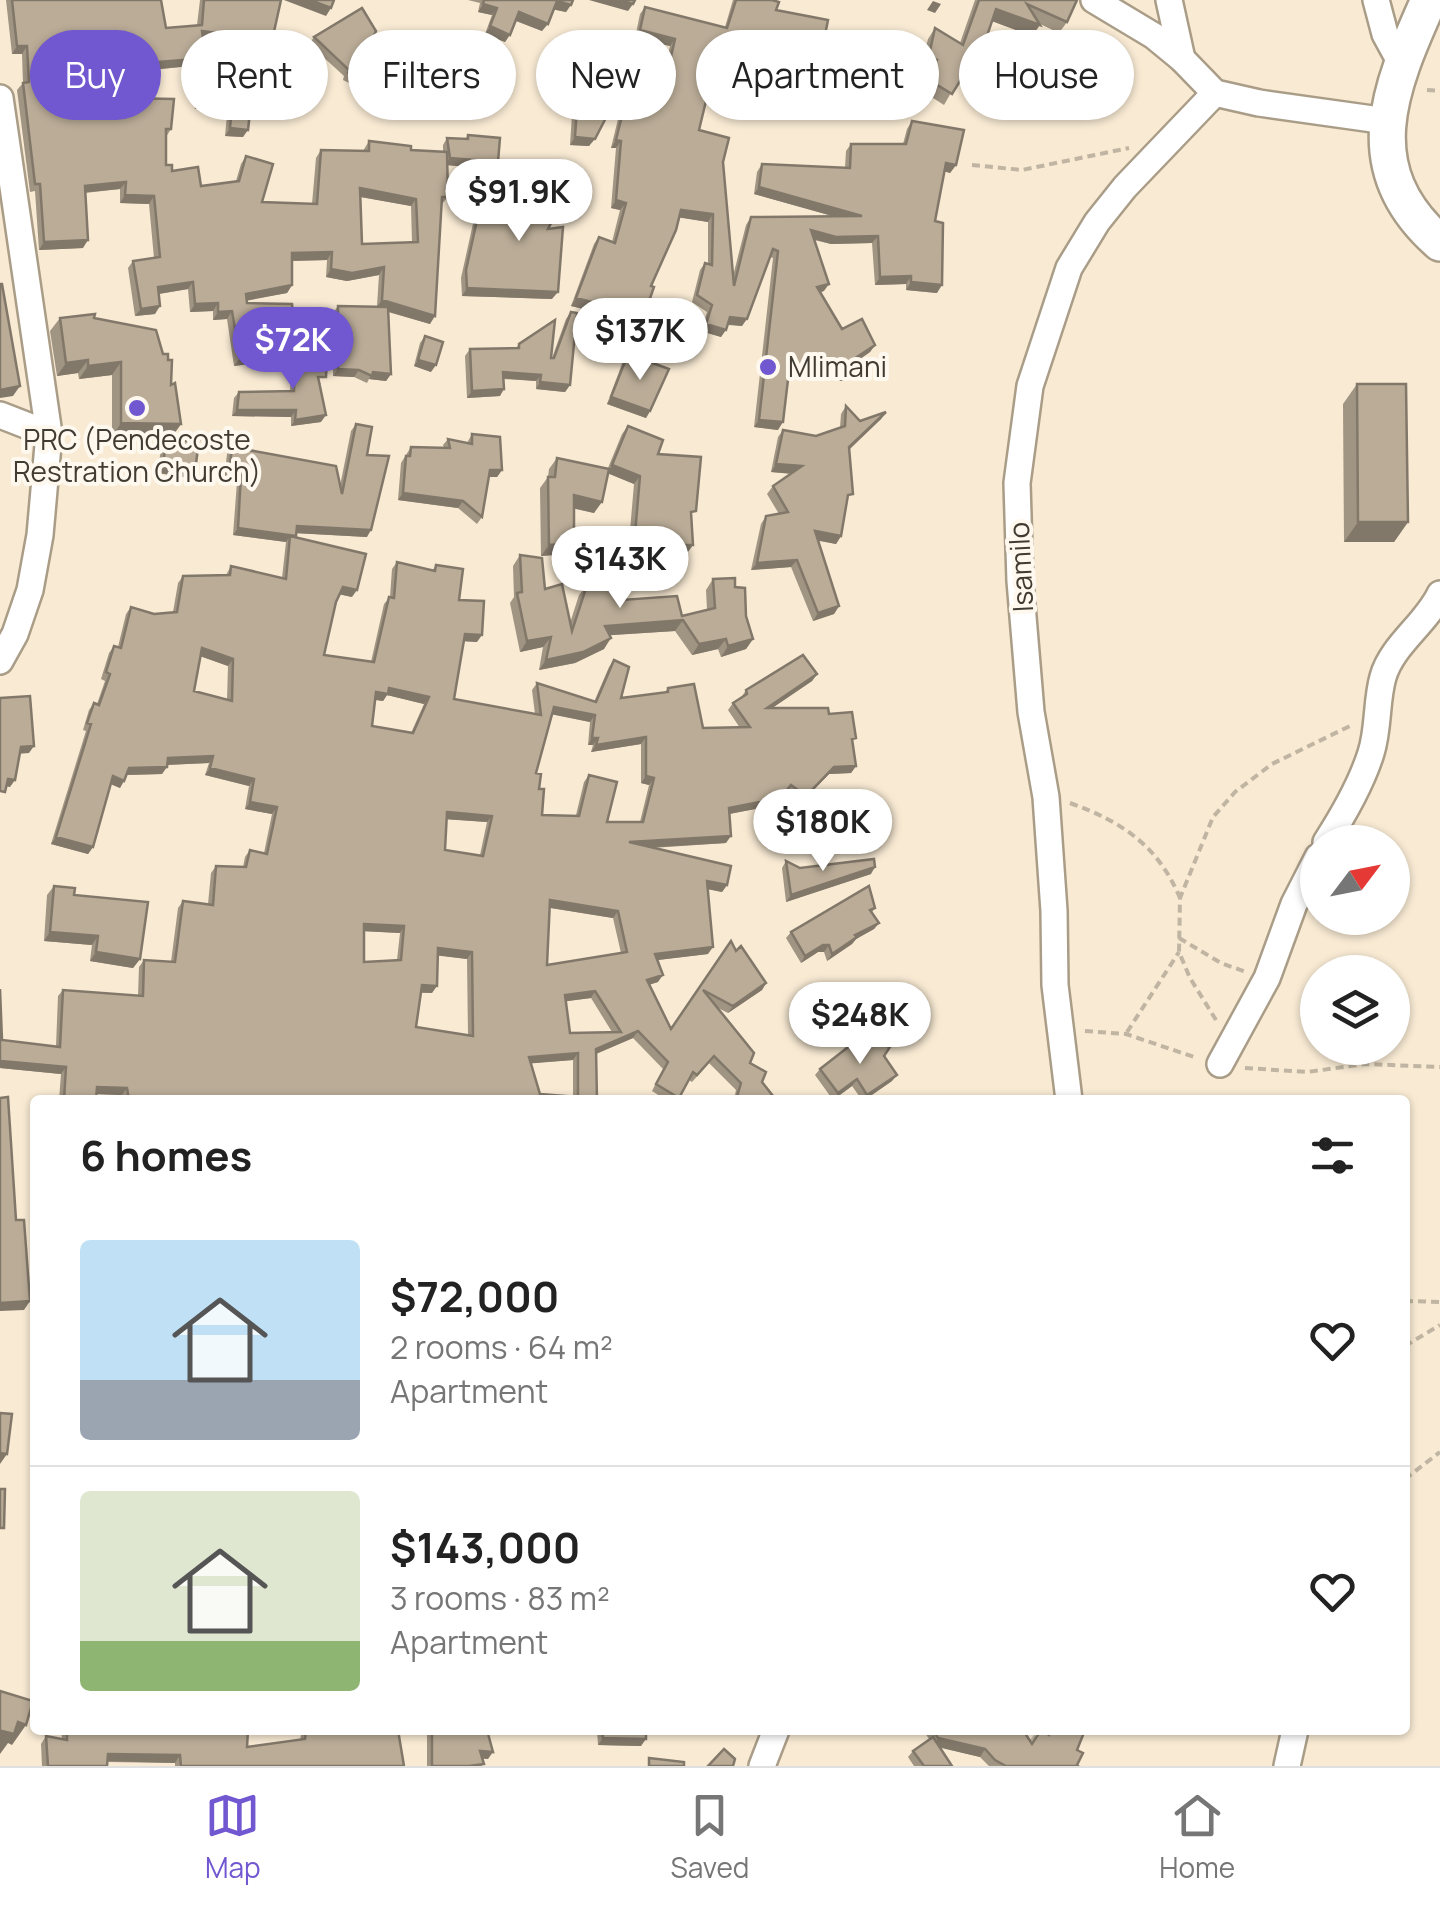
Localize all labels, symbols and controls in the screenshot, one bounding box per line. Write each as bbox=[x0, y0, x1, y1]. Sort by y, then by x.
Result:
chip: Buy bbox=[30, 30, 161, 120]
chip: Rent bbox=[181, 30, 328, 120]
chip: Filters bbox=[348, 30, 516, 120]
chip: New bbox=[536, 30, 676, 120]
chip: Apartment bbox=[696, 30, 939, 120]
chip: House bbox=[959, 30, 1134, 120]
pin: $91.9K bbox=[438, 159, 600, 244]
text: $91.9K bbox=[467, 169, 571, 213]
pin: $137K bbox=[570, 298, 710, 383]
pin: $72K bbox=[234, 307, 352, 392]
text: $137K bbox=[595, 308, 685, 352]
text: $72K bbox=[255, 317, 331, 361]
place label: Mlimani bbox=[788, 347, 887, 385]
marker: Mlimani bbox=[757, 356, 779, 378]
marker: PRC (Pendecoste Restration Church) bbox=[126, 397, 148, 419]
place label: PRC (Pendecoste Restration Church) bbox=[13, 420, 261, 490]
street label: Isamilo bbox=[999, 521, 1041, 613]
pin: $143K bbox=[550, 526, 690, 611]
text: $143K bbox=[574, 536, 666, 580]
pin: $180K bbox=[753, 789, 893, 874]
text: $180K bbox=[775, 799, 871, 843]
north arrow bbox=[1300, 825, 1410, 935]
map controls bbox=[1300, 825, 1410, 1065]
button: layers bbox=[1300, 955, 1410, 1065]
pin: $248K bbox=[790, 982, 930, 1067]
text: $248K bbox=[811, 992, 909, 1036]
text: 6 homes bbox=[80, 1126, 252, 1184]
icon: filters bbox=[1305, 1128, 1360, 1183]
text: $72,000 bbox=[390, 1267, 559, 1325]
icon: home bbox=[160, 1280, 280, 1400]
icon: heart bbox=[1305, 1313, 1360, 1368]
text: 2 rooms · 64 m² bbox=[390, 1325, 613, 1369]
text: Apartment bbox=[390, 1369, 548, 1413]
text: $143,000 bbox=[390, 1518, 580, 1576]
icon: home bbox=[160, 1531, 280, 1651]
icon: heart bbox=[1305, 1564, 1360, 1619]
text: 3 rooms · 83 m² bbox=[390, 1576, 610, 1620]
text: Apartment bbox=[390, 1620, 548, 1664]
tab: Map bbox=[205, 1788, 261, 1886]
tab: Saved bbox=[671, 1788, 749, 1886]
tab: Home bbox=[1159, 1788, 1235, 1886]

